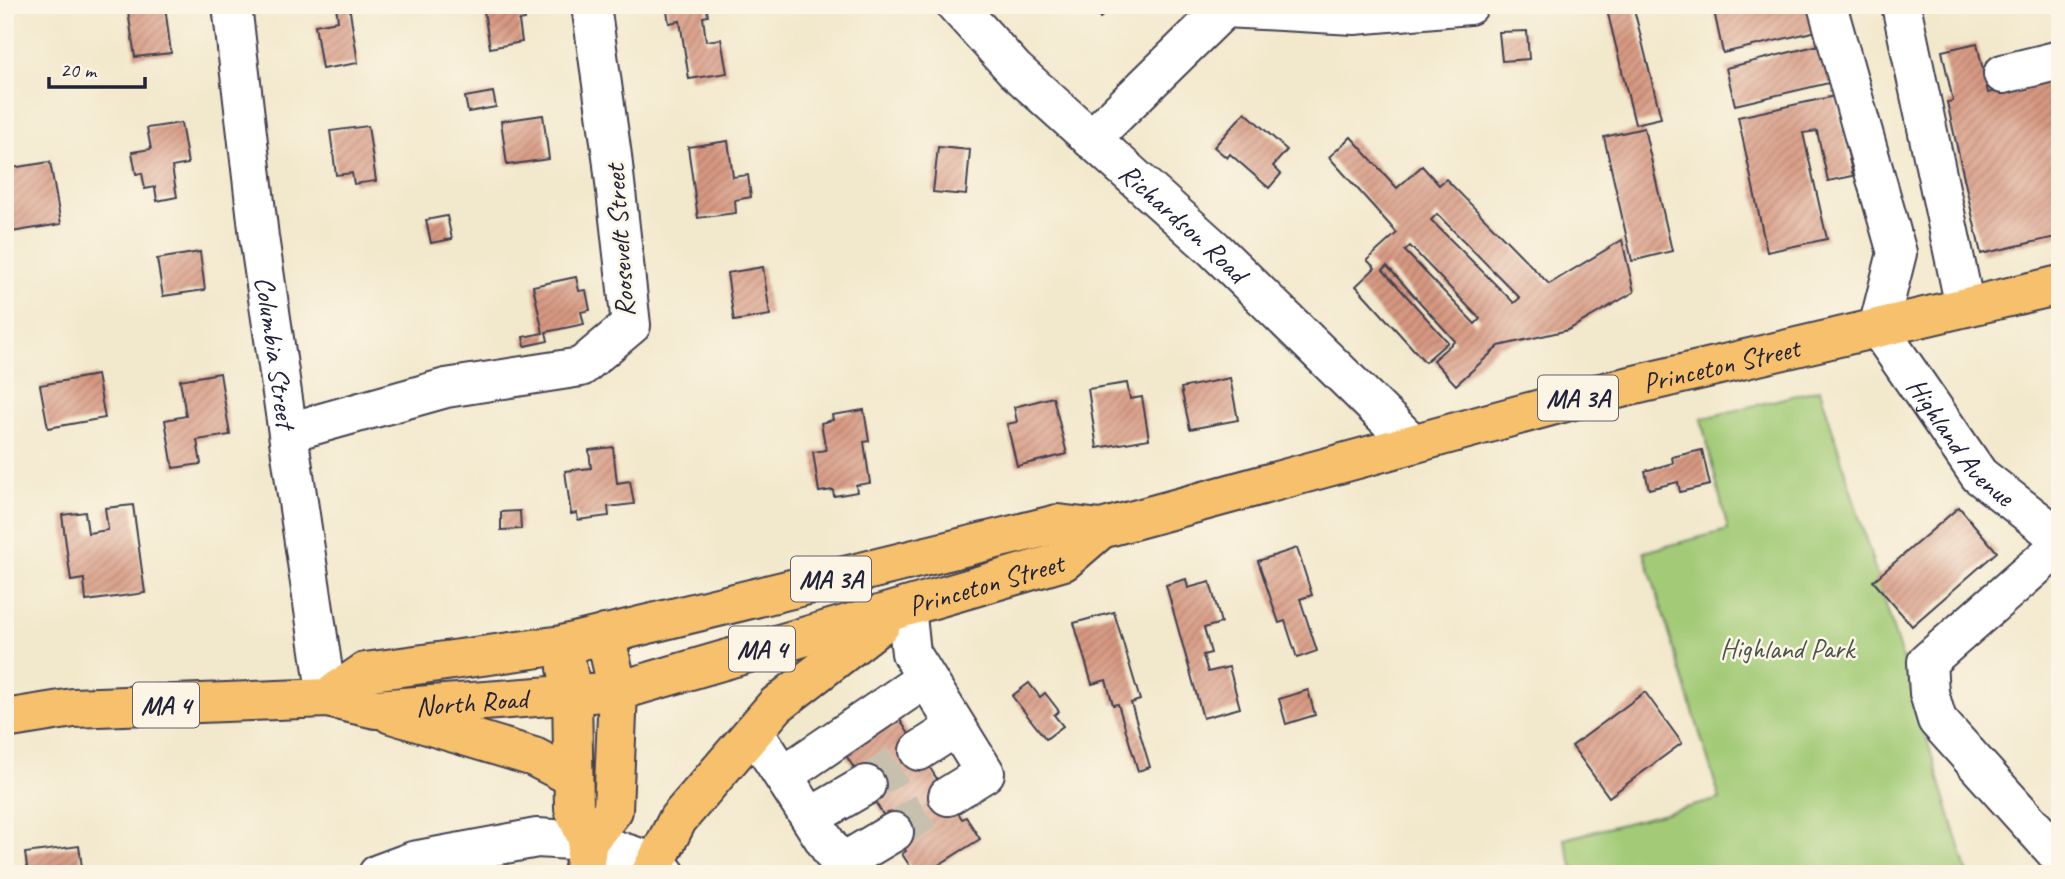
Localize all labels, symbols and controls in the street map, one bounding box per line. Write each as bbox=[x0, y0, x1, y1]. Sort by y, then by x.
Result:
scale bar bbox=[49, 46, 145, 90]
text: 20 m bbox=[60, 57, 98, 83]
street label: Richardson Road bbox=[1112, 155, 1257, 293]
street label: Roosevelt Street bbox=[597, 161, 642, 318]
street label: Columbia Street bbox=[247, 274, 305, 434]
street label: Princeton Street bbox=[1639, 329, 1805, 401]
street label: Highland Avenue bbox=[1899, 371, 2022, 515]
road number: MA 3A bbox=[1538, 376, 1618, 420]
street label: Princeton Street bbox=[904, 544, 1070, 623]
road number: MA 3A bbox=[791, 556, 871, 601]
road number: MA 4 bbox=[729, 626, 795, 671]
park label: Highland Park bbox=[1720, 631, 1857, 666]
street label: North Road bbox=[414, 681, 533, 724]
road number: MA 4 bbox=[133, 682, 199, 727]

